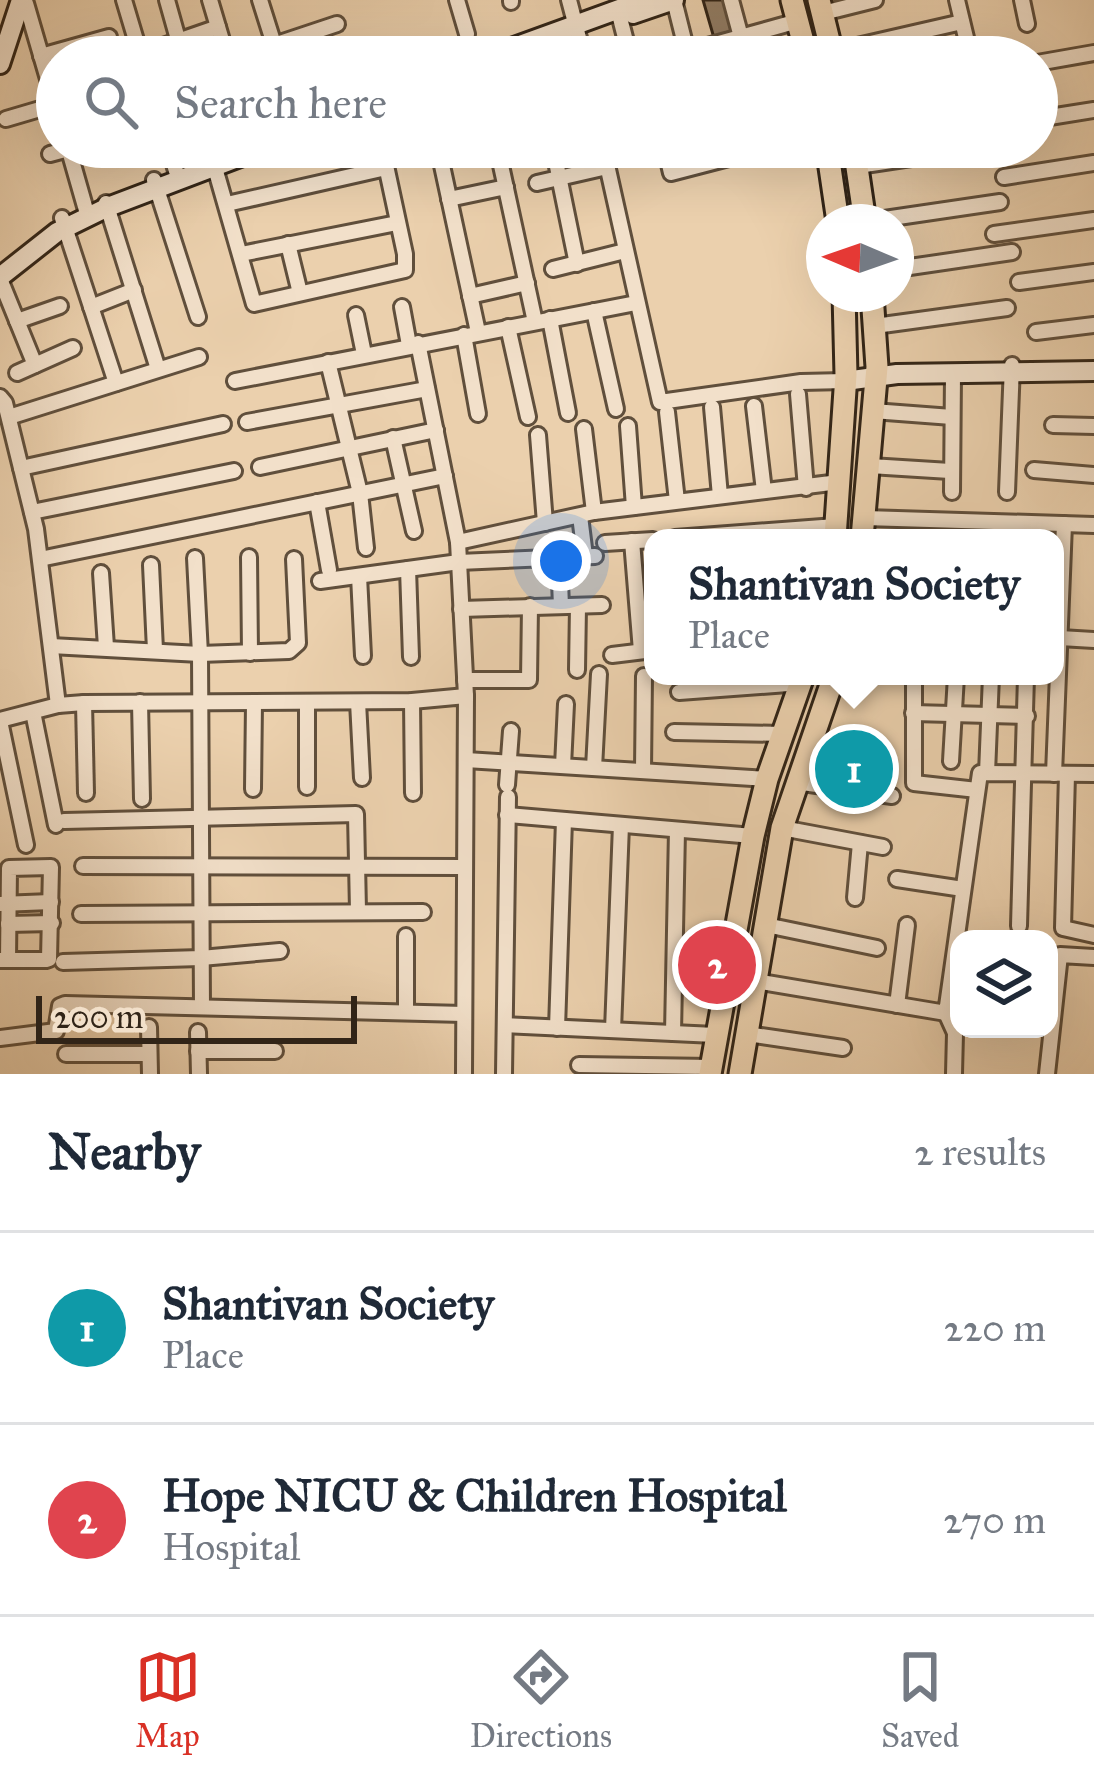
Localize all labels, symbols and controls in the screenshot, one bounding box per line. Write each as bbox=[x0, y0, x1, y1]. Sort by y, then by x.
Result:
search box bbox=[36, 36, 1058, 168]
icon: search bbox=[78, 69, 144, 135]
text: Search here bbox=[174, 75, 387, 130]
north arrow bbox=[806, 204, 914, 312]
popup bbox=[644, 529, 1064, 685]
your location bbox=[531, 531, 591, 591]
text: Shantivan Society bbox=[688, 556, 1020, 611]
text: Place bbox=[688, 611, 770, 659]
pin: 1 bbox=[815, 724, 893, 814]
pin: 2 bbox=[678, 920, 756, 1010]
map controls bbox=[950, 930, 1058, 1038]
button: layers bbox=[950, 930, 1058, 1038]
scale bar bbox=[36, 990, 357, 1043]
text: 200 m bbox=[54, 997, 144, 1037]
text: Nearby bbox=[48, 1121, 200, 1183]
text: 2 results bbox=[914, 1128, 1046, 1176]
text: Shantivan Society bbox=[162, 1276, 494, 1331]
text: 1 bbox=[79, 1304, 95, 1352]
text: 220 m bbox=[944, 1304, 1046, 1352]
text: Place bbox=[162, 1331, 244, 1379]
text: Hope NICU & Children Hospital bbox=[162, 1468, 787, 1523]
text: 2 bbox=[77, 1496, 97, 1544]
text: 270 m bbox=[943, 1496, 1046, 1544]
text: Hospital bbox=[162, 1523, 300, 1571]
tab: Map bbox=[135, 1644, 201, 1756]
tab: Directions bbox=[470, 1644, 612, 1756]
tab: Saved bbox=[881, 1644, 959, 1756]

